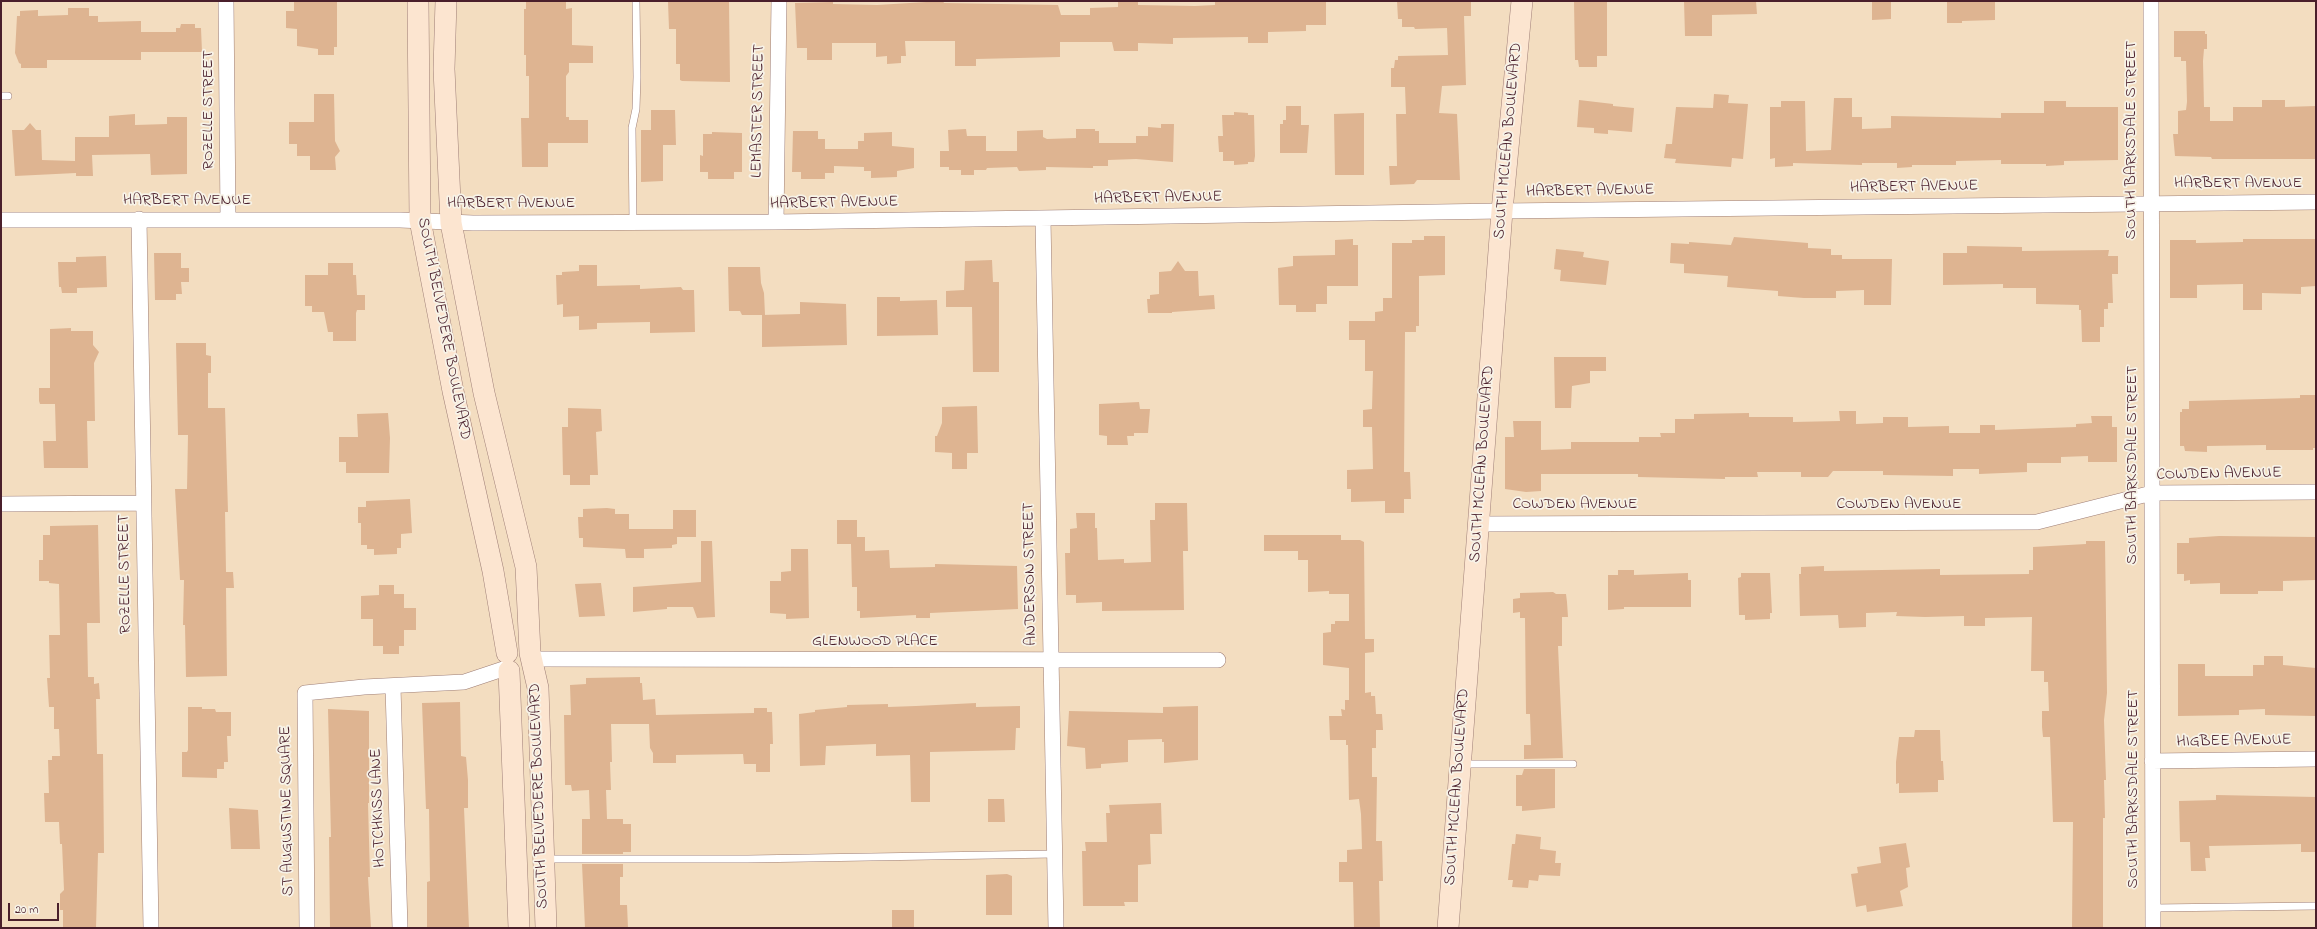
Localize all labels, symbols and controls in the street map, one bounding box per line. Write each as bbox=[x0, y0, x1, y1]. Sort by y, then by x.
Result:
street label: SOUTH BARKSDALE STREET bbox=[2122, 41, 2142, 239]
street label: SOUTH MCLEAN BOULEVARD bbox=[1491, 42, 1527, 240]
street label: LEMASTER STREET bbox=[748, 44, 770, 178]
street label: ROZELLE STREET bbox=[199, 50, 219, 170]
street label: HARBERT AVENUE bbox=[2174, 174, 2302, 194]
street label: HARBERT AVENUE bbox=[1850, 177, 1978, 199]
street label: HARBERT AVENUE bbox=[1526, 181, 1654, 203]
street label: HARBERT AVENUE bbox=[1094, 188, 1222, 210]
street label: HARBERT AVENUE bbox=[123, 191, 251, 211]
street label: HARBERT AVENUE bbox=[770, 193, 898, 215]
street label: HARBERT AVENUE bbox=[447, 194, 575, 214]
street label: SOUTH BELVEDERE BOULEVARD bbox=[412, 216, 474, 442]
street label: SOUTH MCLEAN BOULEVARD bbox=[1467, 365, 1499, 563]
street label: SOUTH BARKSDALE STREET bbox=[2123, 366, 2143, 564]
street label: COWDEN AVENUE bbox=[2156, 464, 2282, 486]
street label: COWDEN AVENUE bbox=[1512, 495, 1638, 515]
street label: COWDEN AVENUE bbox=[1836, 495, 1962, 515]
street label: ANDERSON STREET bbox=[1020, 502, 1042, 646]
street label: ROZELLE STREET bbox=[115, 514, 137, 634]
street label: GLENWOOD PLACE bbox=[812, 632, 938, 652]
street label: SOUTH BELVEDERE BOULEVARD bbox=[526, 683, 554, 909]
street label: SOUTH MCLEAN BOULEVARD bbox=[1442, 688, 1474, 886]
street label: SOUTH BARKSDALE STREET bbox=[2124, 690, 2144, 888]
street label: ST AUGUSTINE SQUARE bbox=[277, 726, 299, 896]
street label: HIGBEE AVENUE bbox=[2176, 731, 2292, 753]
street label: HOTCHKISS LANE bbox=[367, 748, 391, 868]
scale bar bbox=[10, 895, 61, 921]
text: 20 m bbox=[15, 901, 38, 919]

